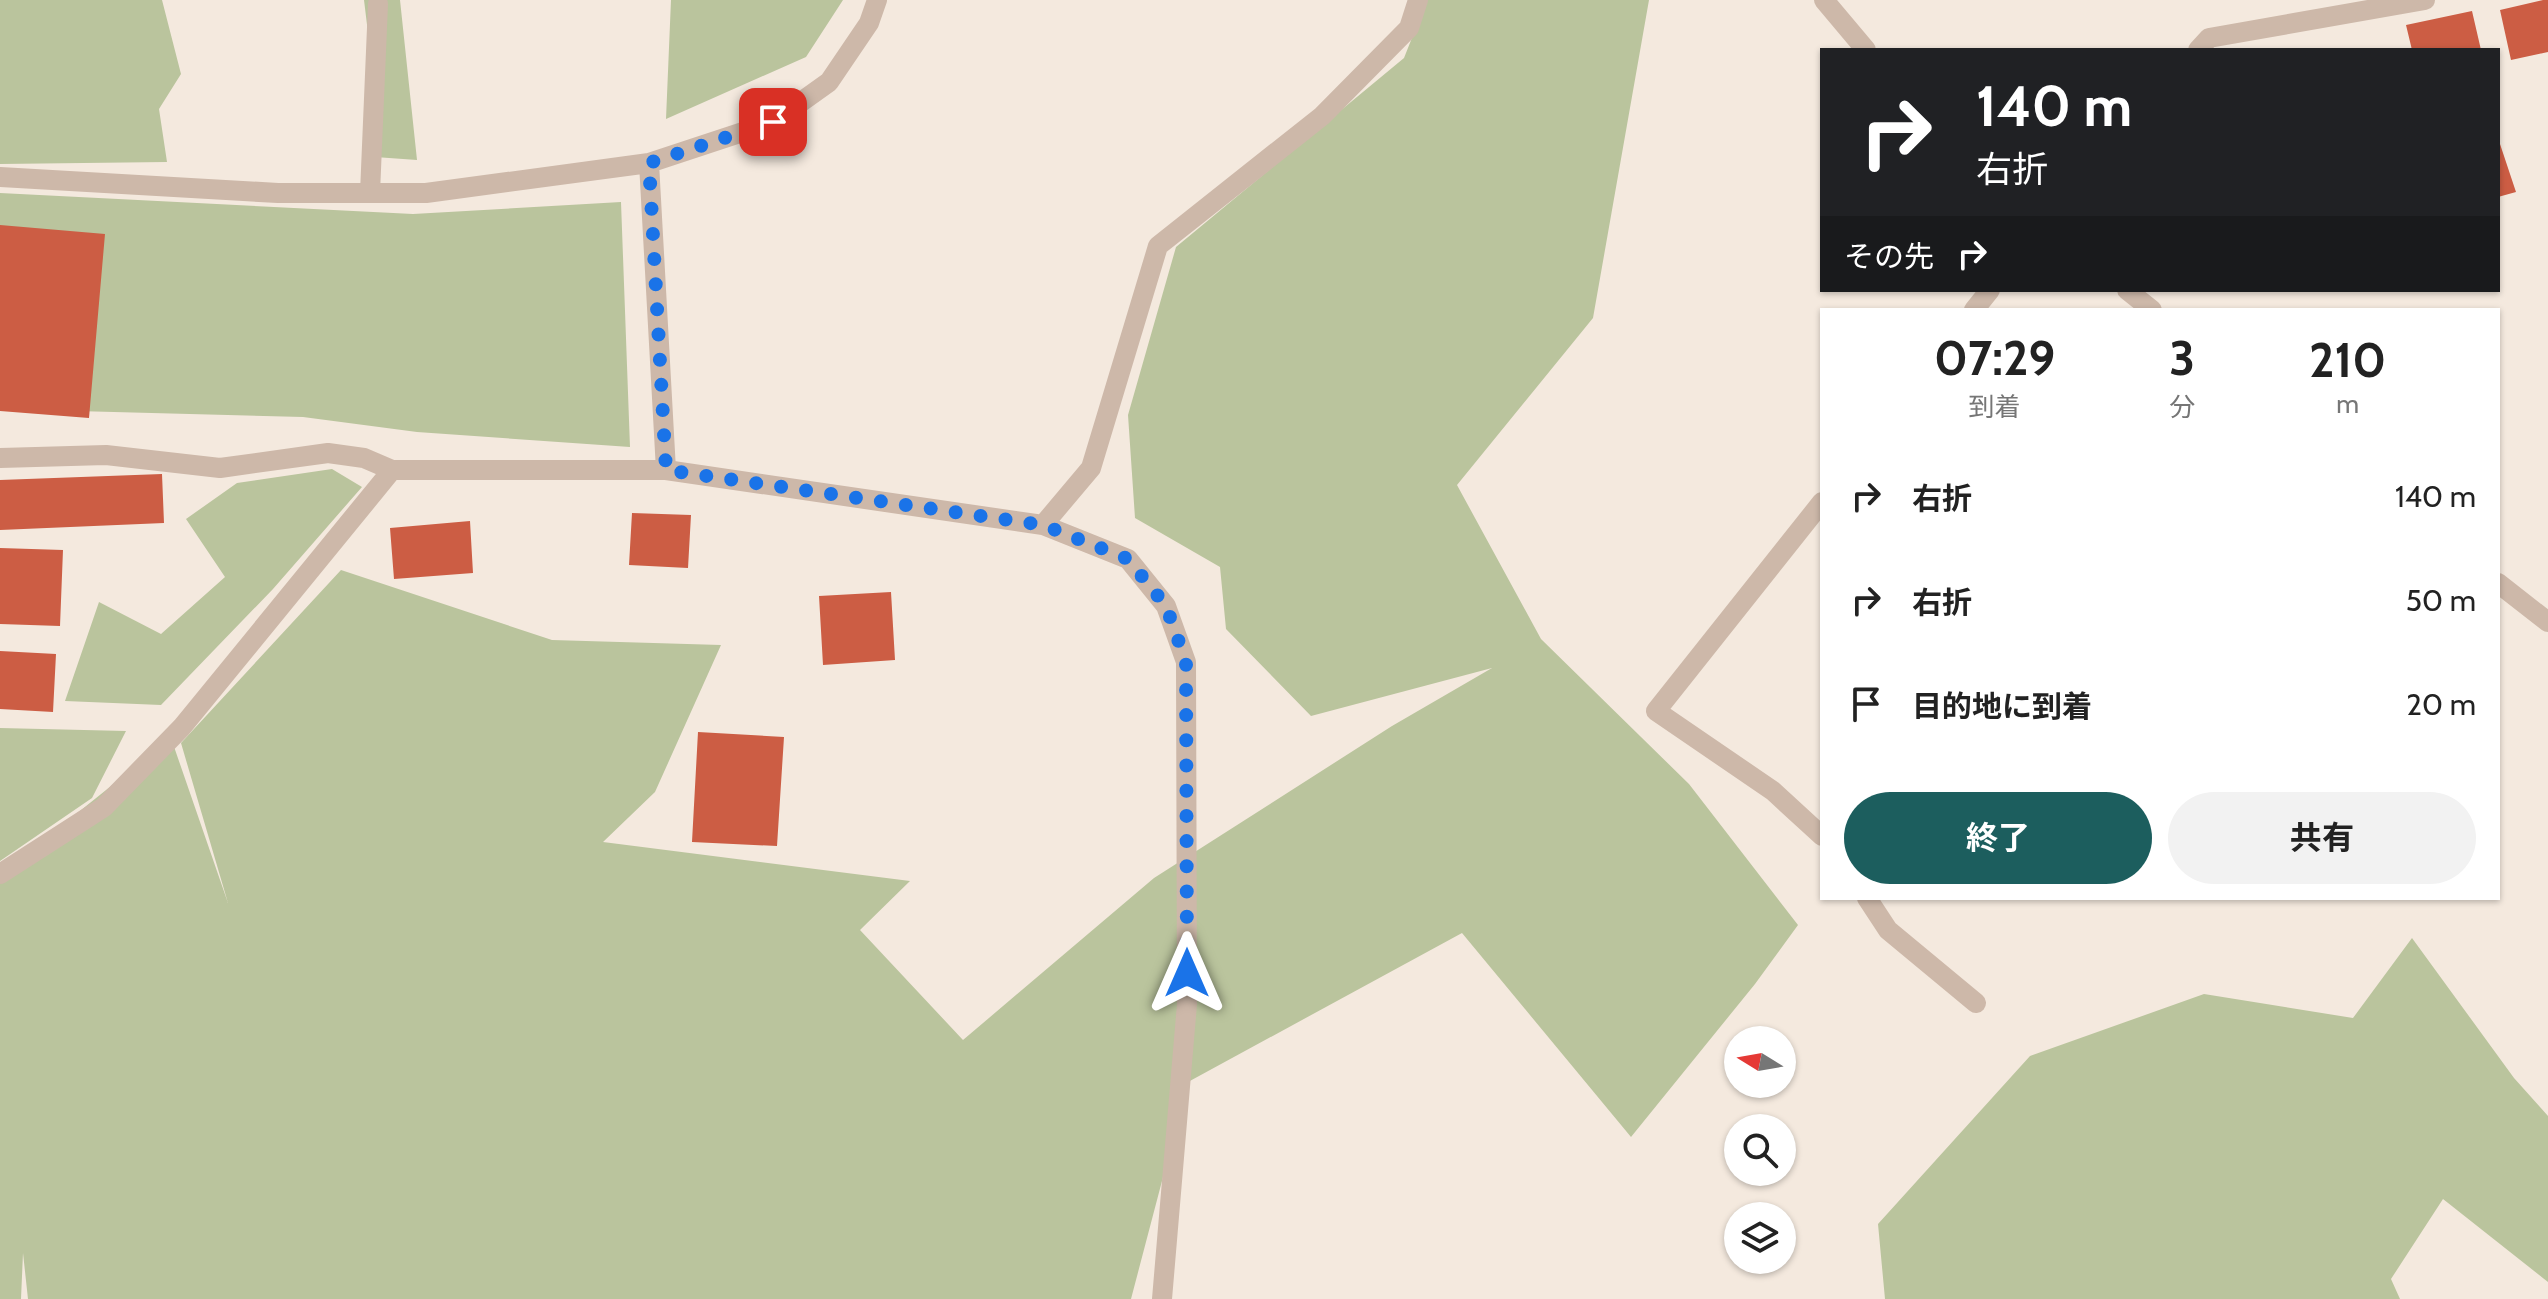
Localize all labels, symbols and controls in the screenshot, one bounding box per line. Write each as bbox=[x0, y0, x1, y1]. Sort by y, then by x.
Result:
text: 140 m bbox=[1976, 72, 2132, 140]
icon: right bbox=[1844, 80, 1948, 184]
pin bbox=[739, 88, 807, 156]
icon: arrive bbox=[751, 100, 795, 144]
text: 右折 bbox=[1976, 147, 2048, 191]
icon: right bbox=[1950, 232, 1994, 276]
text: その先 bbox=[1844, 238, 1934, 275]
text: 07:29 bbox=[1934, 329, 2055, 387]
text: 3 bbox=[2169, 329, 2195, 387]
text: 210 bbox=[2309, 331, 2386, 389]
text: m bbox=[2336, 388, 2359, 420]
text: 到着 bbox=[1969, 391, 2021, 423]
text: 分 bbox=[2169, 391, 2195, 423]
icon: right bbox=[1844, 474, 1888, 518]
text: 140 m bbox=[2395, 478, 2476, 515]
text: 右折 bbox=[1912, 480, 1972, 517]
icon: right bbox=[1844, 578, 1888, 622]
text: 50 m bbox=[2406, 582, 2476, 619]
text: 右折 bbox=[1912, 584, 1972, 621]
icon: arrive bbox=[1844, 682, 1888, 726]
text: 20 m bbox=[2406, 686, 2476, 723]
text: 目的地に到着 bbox=[1912, 688, 2092, 725]
button: 終了 bbox=[1844, 792, 2152, 884]
button: 共有 bbox=[2168, 792, 2476, 884]
position arrow bbox=[1145, 931, 1229, 1015]
north arrow bbox=[1724, 1026, 1796, 1098]
map controls bbox=[1724, 1026, 1796, 1274]
button: search bbox=[1724, 1114, 1796, 1186]
button: layers bbox=[1724, 1202, 1796, 1274]

